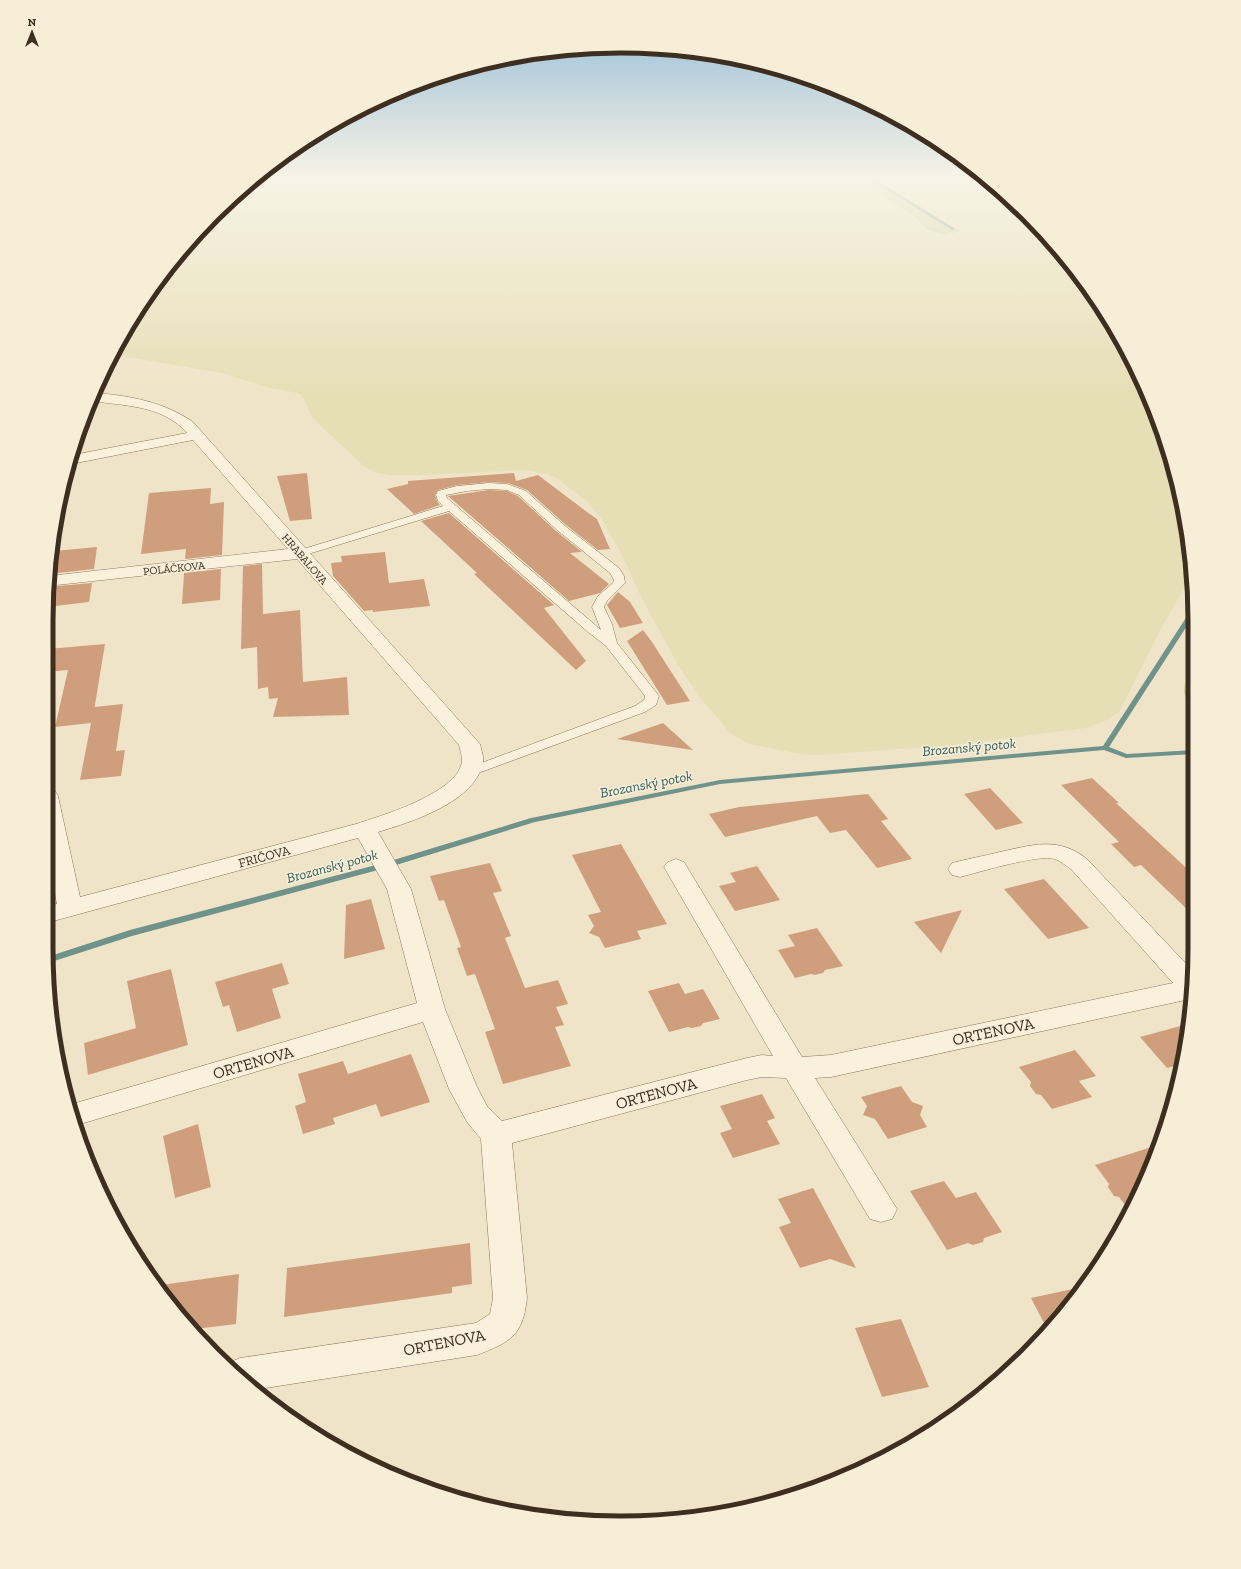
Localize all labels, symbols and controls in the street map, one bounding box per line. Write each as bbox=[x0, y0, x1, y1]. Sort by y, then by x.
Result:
north arrow bbox=[12, 12, 52, 52]
text: N bbox=[28, 16, 37, 29]
street label: HRABALOVA bbox=[279, 531, 331, 588]
street label: POLÁČKOVA bbox=[143, 559, 206, 578]
water label: Brozanský potok bbox=[922, 735, 1017, 760]
water label: Brozanský potok bbox=[598, 767, 694, 802]
street label: FRIČOVA bbox=[237, 842, 292, 871]
water label: Brozanský potok bbox=[285, 846, 380, 887]
street label: ORTENOVA bbox=[951, 1013, 1036, 1049]
street label: ORTENOVA bbox=[211, 1042, 296, 1083]
street label: ORTENOVA bbox=[614, 1073, 699, 1113]
street label: ORTENOVA bbox=[402, 1325, 487, 1360]

